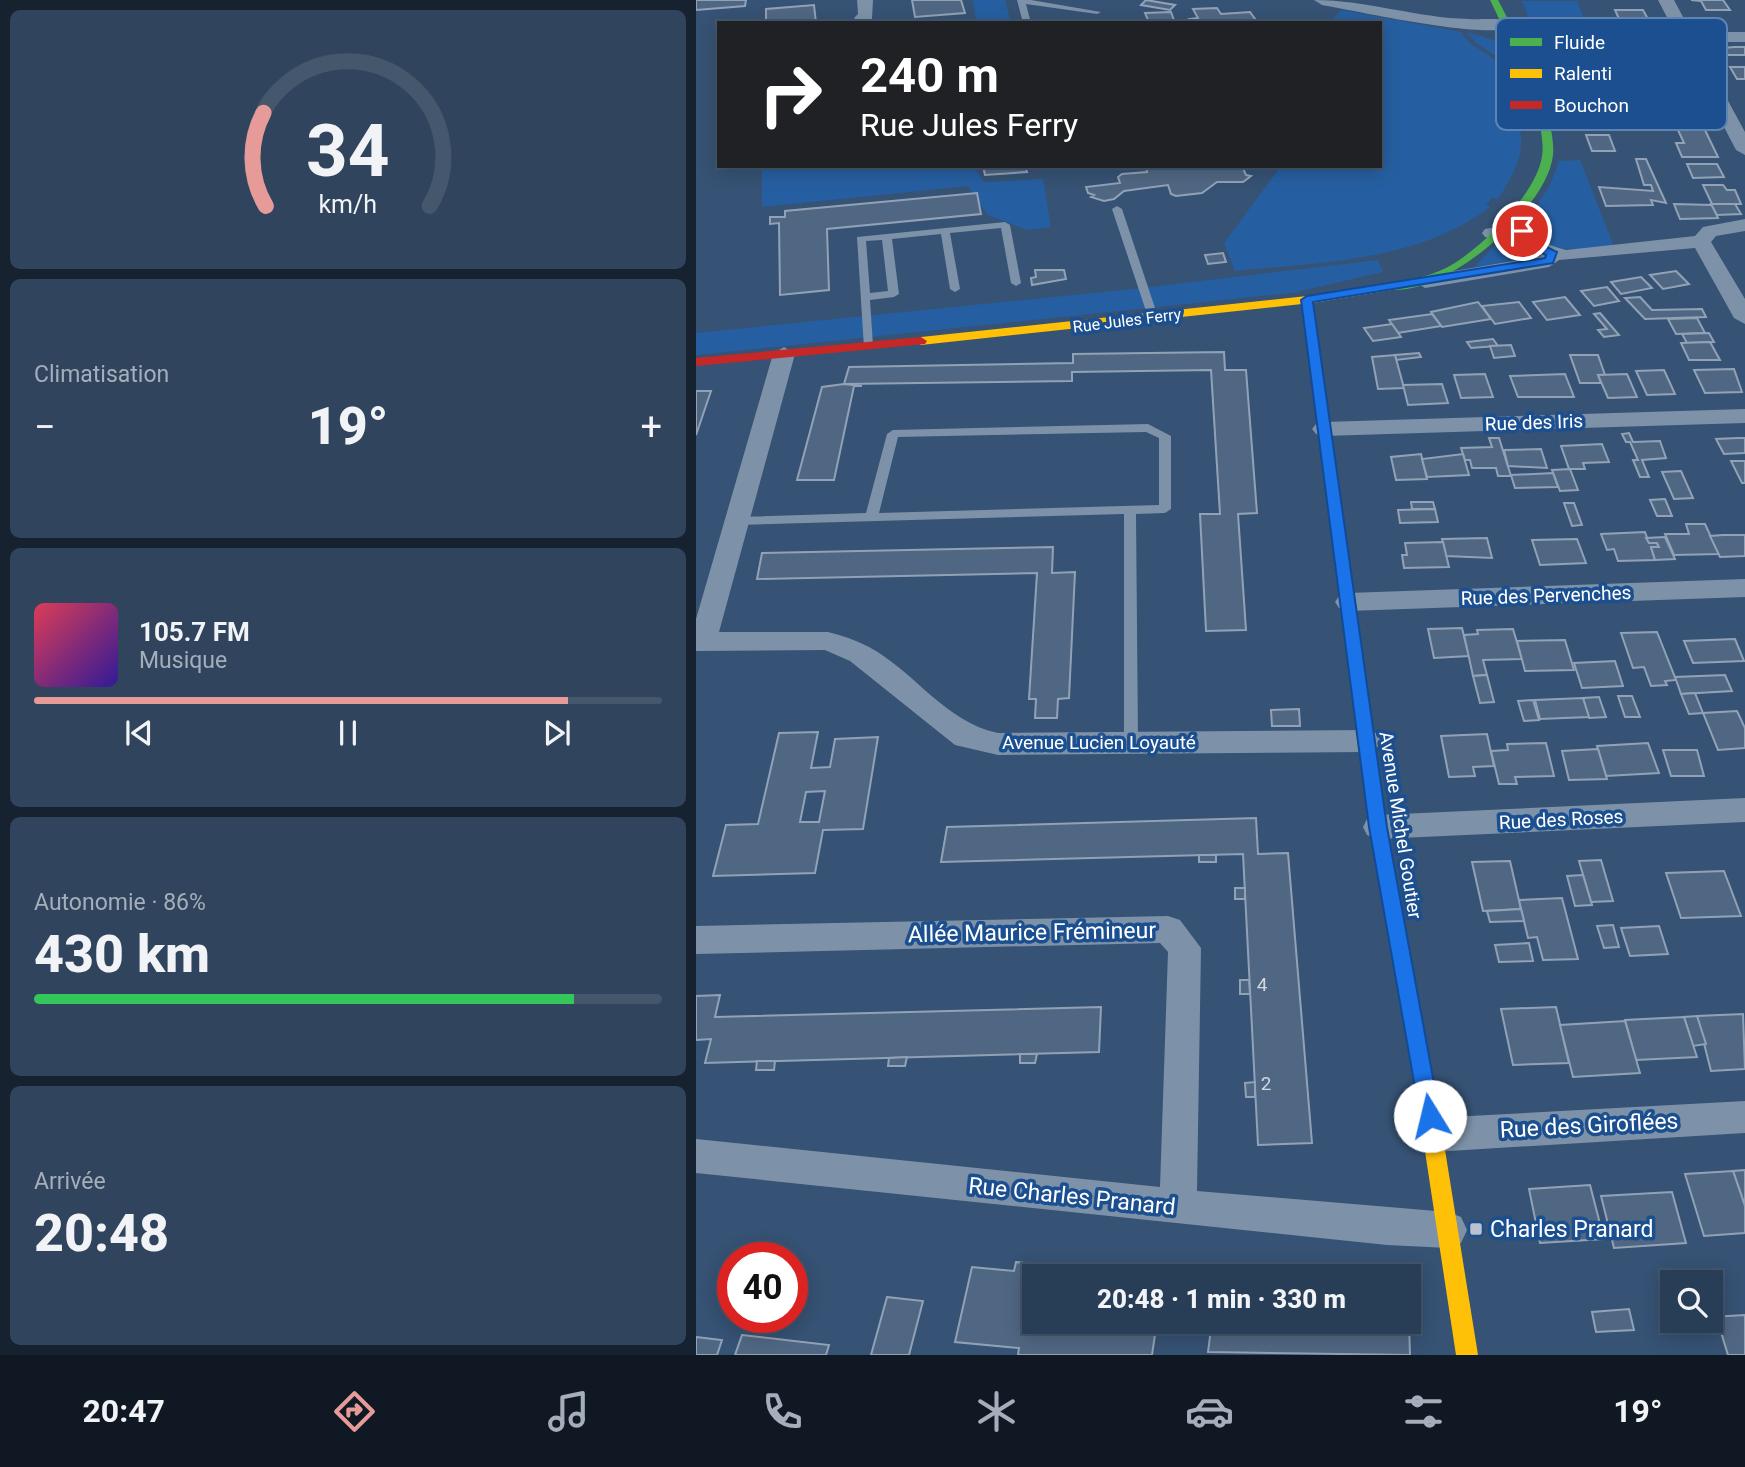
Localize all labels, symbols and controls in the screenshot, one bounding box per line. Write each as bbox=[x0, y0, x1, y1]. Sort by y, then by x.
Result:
legend bbox=[1496, 18, 1727, 130]
text: Fluide bbox=[1554, 31, 1605, 54]
text: 240 m bbox=[860, 47, 999, 104]
icon: right bbox=[745, 49, 836, 140]
text: Ralenti bbox=[1554, 62, 1612, 85]
text: Bouchon bbox=[1554, 94, 1629, 117]
text: Rue Jules Ferry bbox=[860, 106, 1078, 144]
text: 34 bbox=[306, 108, 390, 194]
text: km/h bbox=[319, 189, 377, 218]
pin bbox=[1492, 201, 1552, 261]
icon: arrive bbox=[1503, 212, 1541, 250]
street label: Rue Jules Ferry bbox=[1072, 304, 1183, 337]
text: Climatisation bbox=[34, 361, 169, 388]
text: 19° bbox=[308, 396, 388, 457]
text: − bbox=[34, 405, 56, 449]
text: + bbox=[640, 405, 662, 449]
street label: Rue des Iris bbox=[1484, 409, 1584, 436]
street label: Rue des Pervenches bbox=[1460, 581, 1632, 610]
text: 105.7 FM bbox=[139, 617, 250, 647]
text: Musique bbox=[139, 647, 227, 674]
icon: previous bbox=[120, 714, 158, 752]
icon: pause bbox=[329, 714, 367, 752]
icon: next bbox=[538, 714, 576, 752]
street label: Avenue Michel Goutier bbox=[1374, 730, 1427, 921]
street label: Avenue Lucien Loyauté bbox=[1002, 731, 1196, 754]
street label: Rue des Roses bbox=[1498, 805, 1624, 834]
text: Autonomie · 86% bbox=[34, 889, 206, 916]
street label: Allée Maurice Frémineur bbox=[908, 917, 1157, 948]
text: 430 km bbox=[34, 924, 210, 985]
house number: 4 bbox=[1257, 973, 1268, 996]
house number: 2 bbox=[1261, 1072, 1271, 1095]
position arrow bbox=[1393, 1079, 1467, 1153]
street label: Rue des Giroflées bbox=[1499, 1107, 1679, 1144]
text: Arrivée bbox=[34, 1168, 106, 1195]
street label: Rue Charles Pranard bbox=[967, 1172, 1177, 1221]
text: 20:48 bbox=[34, 1203, 169, 1264]
place label: Charles Pranard bbox=[1490, 1216, 1653, 1243]
marker: Charles Pranard bbox=[1468, 1221, 1484, 1237]
speed limit sign: 40 bbox=[717, 1242, 808, 1333]
map controls bbox=[1660, 1270, 1723, 1333]
button: search bbox=[1660, 1270, 1723, 1333]
text: 20:48 · 1 min · 330 m bbox=[1097, 1284, 1346, 1314]
icon: directions bbox=[330, 1387, 379, 1436]
icon: music bbox=[544, 1387, 593, 1436]
icon: phone bbox=[758, 1387, 807, 1436]
icon: climate bbox=[972, 1387, 1021, 1436]
icon: car bbox=[1185, 1387, 1234, 1436]
icon: filters bbox=[1399, 1387, 1448, 1436]
text: 20:47 bbox=[82, 1392, 165, 1430]
text: 19° bbox=[1613, 1392, 1662, 1430]

